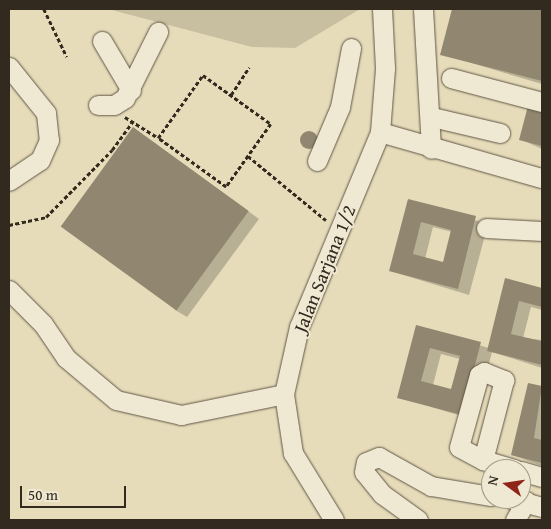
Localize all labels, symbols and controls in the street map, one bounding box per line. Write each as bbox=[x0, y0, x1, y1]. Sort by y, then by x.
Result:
street label: Jalan Sarjana 1/2 bbox=[289, 202, 361, 336]
north arrow bbox=[481, 459, 531, 509]
text: N bbox=[482, 474, 503, 488]
scale bar bbox=[22, 476, 129, 508]
text: 50 m bbox=[28, 484, 58, 505]

